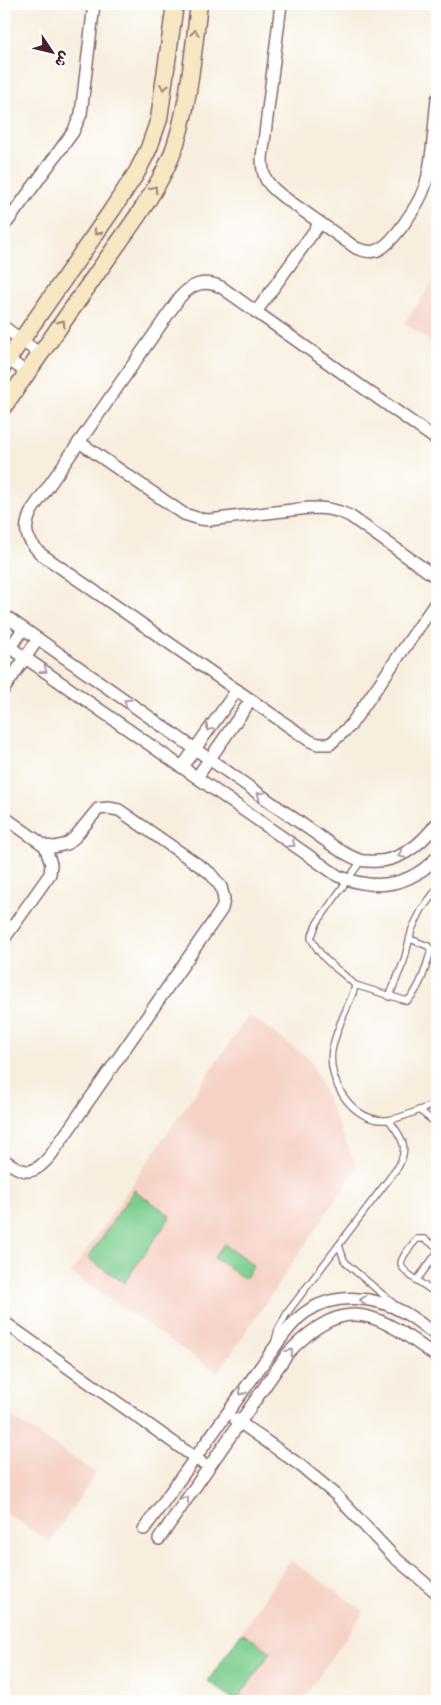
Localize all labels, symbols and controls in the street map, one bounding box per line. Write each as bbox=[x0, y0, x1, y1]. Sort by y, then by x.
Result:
north arrow bbox=[28, 28, 78, 78]
one-way arrow bbox=[189, 29, 200, 37]
text: ش bbox=[51, 48, 74, 70]
one-way arrow bbox=[160, 82, 170, 91]
one-way arrow bbox=[147, 185, 157, 194]
one-way arrow bbox=[94, 226, 103, 236]
one-way arrow bbox=[56, 319, 65, 329]
one-way arrow bbox=[38, 664, 48, 673]
one-way arrow bbox=[123, 699, 133, 708]
one-way arrow bbox=[206, 723, 216, 732]
one-way arrow bbox=[257, 792, 266, 801]
one-way arrow bbox=[286, 838, 296, 847]
one-way arrow bbox=[398, 849, 407, 859]
one-way arrow bbox=[359, 1295, 367, 1306]
one-way arrow bbox=[284, 1349, 292, 1358]
one-way arrow bbox=[239, 1386, 248, 1396]
one-way arrow bbox=[180, 1495, 189, 1505]

